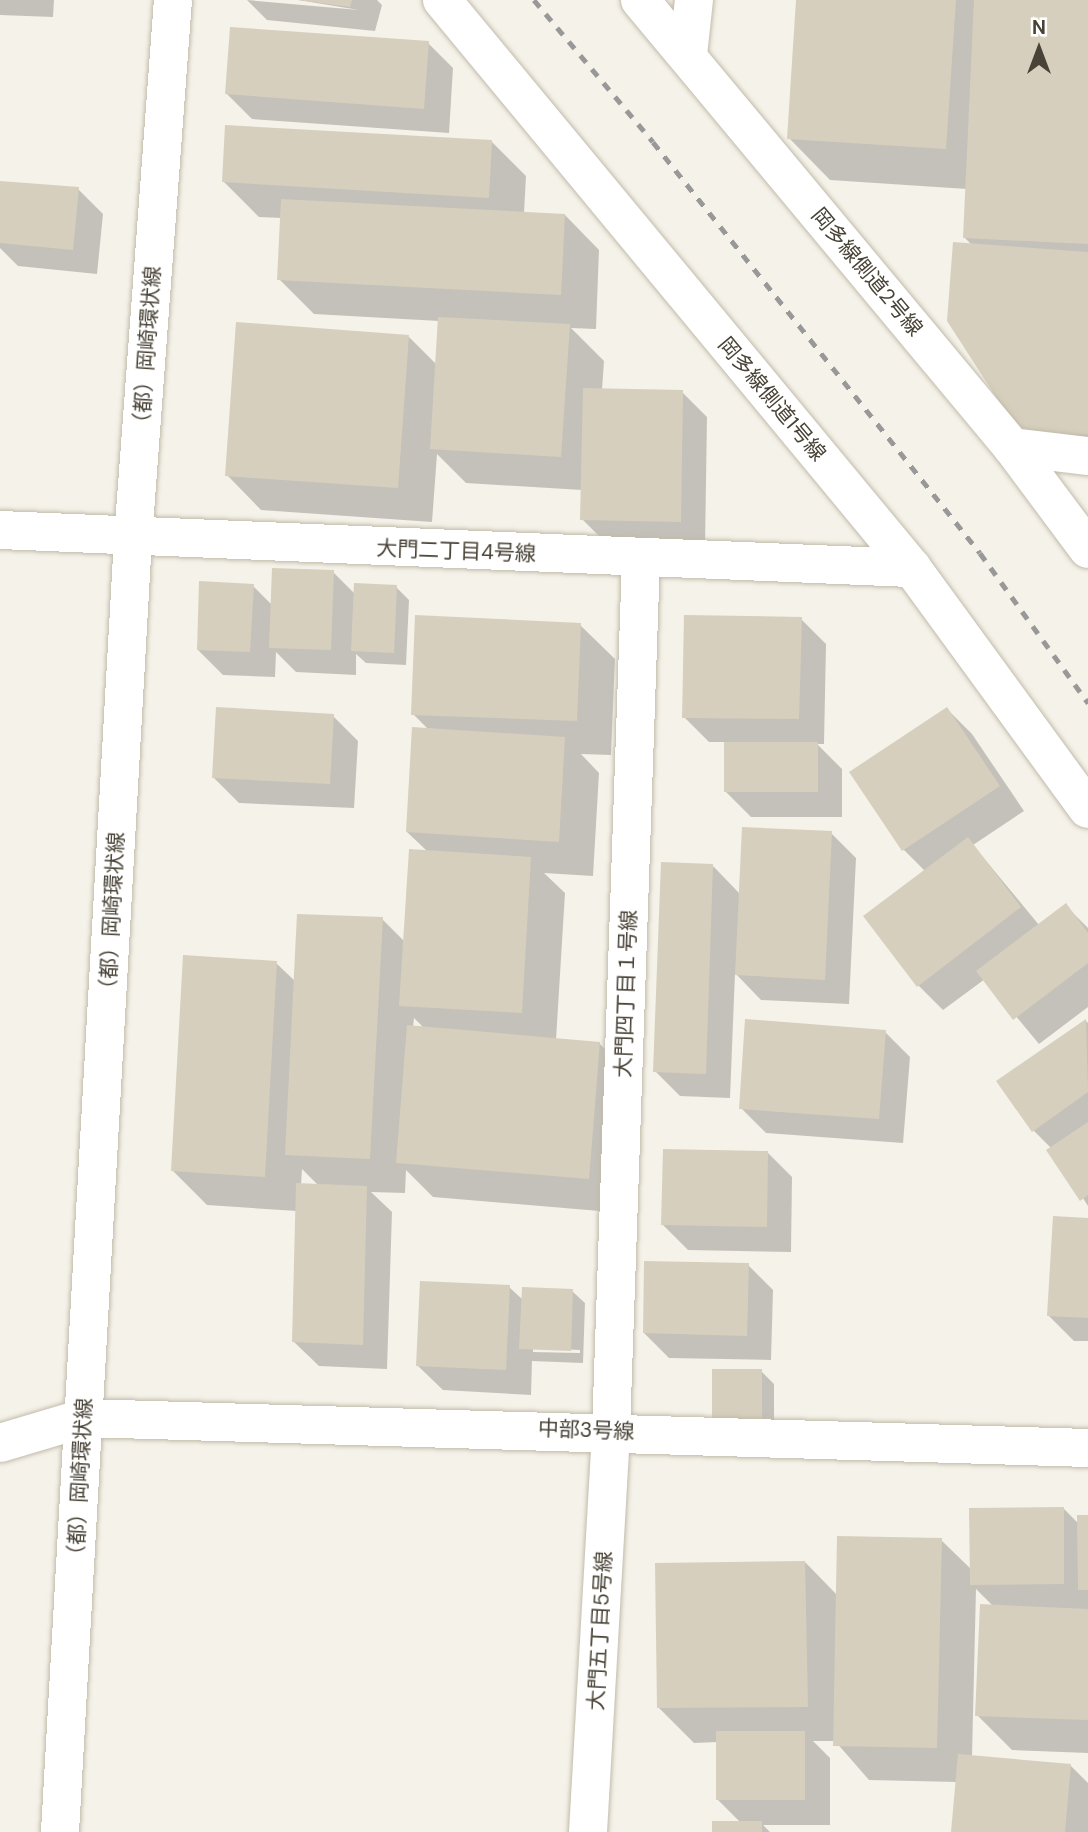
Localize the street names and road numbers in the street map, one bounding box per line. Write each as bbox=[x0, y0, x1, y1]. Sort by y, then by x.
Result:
street label: 岡多線側道2号線 bbox=[806, 203, 928, 341]
street label: （都）岡崎環状線 bbox=[129, 265, 165, 435]
street label: 岡多線側道1号線 bbox=[713, 332, 831, 466]
street label: 大門二丁目4号線 bbox=[376, 536, 536, 566]
street label: （都）岡崎環状線 bbox=[95, 831, 129, 1001]
street label: 大門四丁目１号線 bbox=[610, 910, 642, 1078]
street label: （都）岡崎環状線 bbox=[63, 1397, 97, 1567]
street label: 中部3号線 bbox=[537, 1416, 635, 1444]
street label: 大門五丁目5号線 bbox=[583, 1551, 617, 1711]

